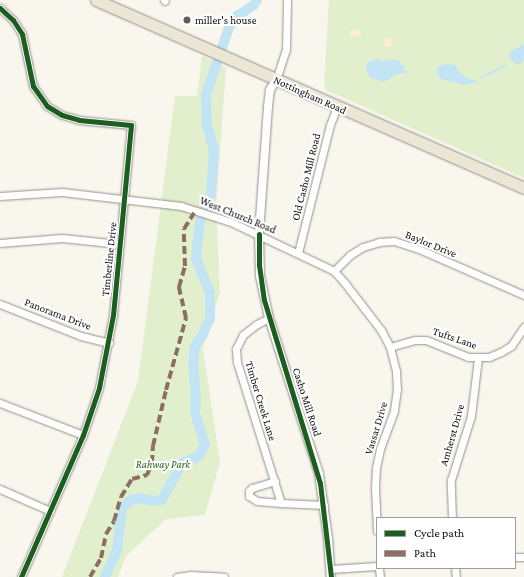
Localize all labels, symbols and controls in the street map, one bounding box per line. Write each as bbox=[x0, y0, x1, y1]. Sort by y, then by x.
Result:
place label: miller's house bbox=[195, 13, 256, 27]
marker: miller's house bbox=[182, 15, 192, 25]
street label: Nottingham Road bbox=[272, 73, 348, 117]
street label: Old Casho Mill Road bbox=[289, 132, 323, 222]
street label: West Church Road bbox=[198, 194, 278, 236]
street label: Timberline Drive bbox=[99, 221, 119, 297]
street label: Baylor Drive bbox=[403, 228, 459, 260]
street label: Panorama Drive bbox=[23, 295, 93, 333]
street label: Tufts Lane bbox=[431, 324, 479, 352]
street label: Timber Creek Lane bbox=[243, 360, 279, 442]
street label: Casho Mill Road bbox=[290, 366, 324, 438]
street label: Vassar Drive bbox=[362, 400, 390, 456]
street label: Amherst Drive bbox=[437, 403, 467, 467]
park label: Rahway Park bbox=[136, 457, 190, 471]
legend bbox=[376, 517, 516, 569]
text: Cycle path bbox=[414, 526, 464, 540]
text: Path bbox=[414, 546, 436, 560]

